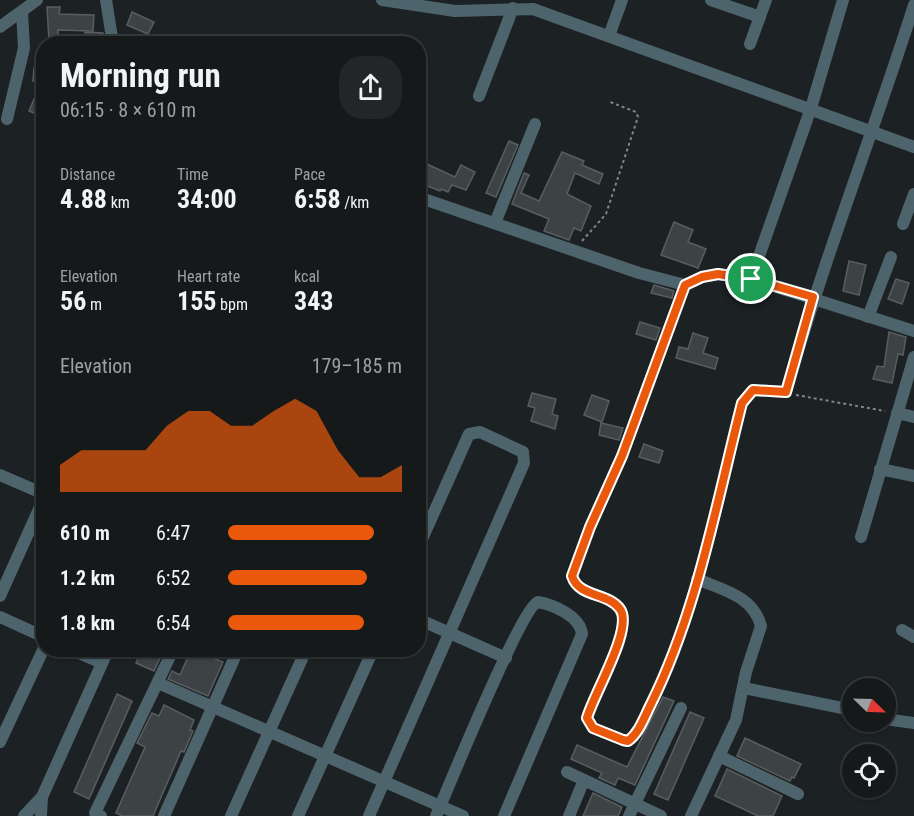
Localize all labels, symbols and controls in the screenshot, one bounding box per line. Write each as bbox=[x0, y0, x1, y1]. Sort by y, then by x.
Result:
text: Morning run bbox=[60, 56, 221, 95]
button: share bbox=[339, 56, 402, 119]
text: 06:15 · 8 × 610 m bbox=[60, 98, 196, 122]
text: Distance bbox=[60, 165, 115, 184]
text: Time bbox=[177, 165, 209, 184]
text: Pace bbox=[294, 165, 325, 184]
text: 4.88 bbox=[60, 184, 107, 214]
text: 34:00 bbox=[177, 184, 237, 214]
text: 6:58 bbox=[294, 184, 341, 214]
text: km bbox=[107, 193, 130, 212]
text: /km bbox=[341, 193, 369, 212]
pin bbox=[725, 253, 776, 304]
icon: arrive bbox=[734, 262, 767, 295]
text: Elevation bbox=[60, 267, 118, 286]
text: Heart rate bbox=[177, 267, 240, 286]
text: kcal bbox=[294, 267, 320, 286]
text: 56 bbox=[60, 286, 86, 316]
text: 155 bbox=[177, 286, 216, 316]
text: 343 bbox=[294, 286, 333, 316]
text: m bbox=[86, 295, 102, 314]
text: bpm bbox=[216, 295, 248, 314]
text: Elevation bbox=[60, 354, 132, 378]
text: 179–185 m bbox=[312, 354, 402, 378]
text: 610 m bbox=[60, 521, 110, 545]
text: 6:47 bbox=[156, 521, 190, 545]
text: 1.2 km bbox=[60, 566, 115, 590]
text: 6:52 bbox=[156, 566, 190, 590]
text: 1.8 km bbox=[60, 611, 115, 635]
text: 6:54 bbox=[156, 611, 190, 635]
north arrow bbox=[842, 678, 896, 732]
map controls bbox=[842, 678, 896, 798]
button: locate bbox=[842, 744, 896, 798]

